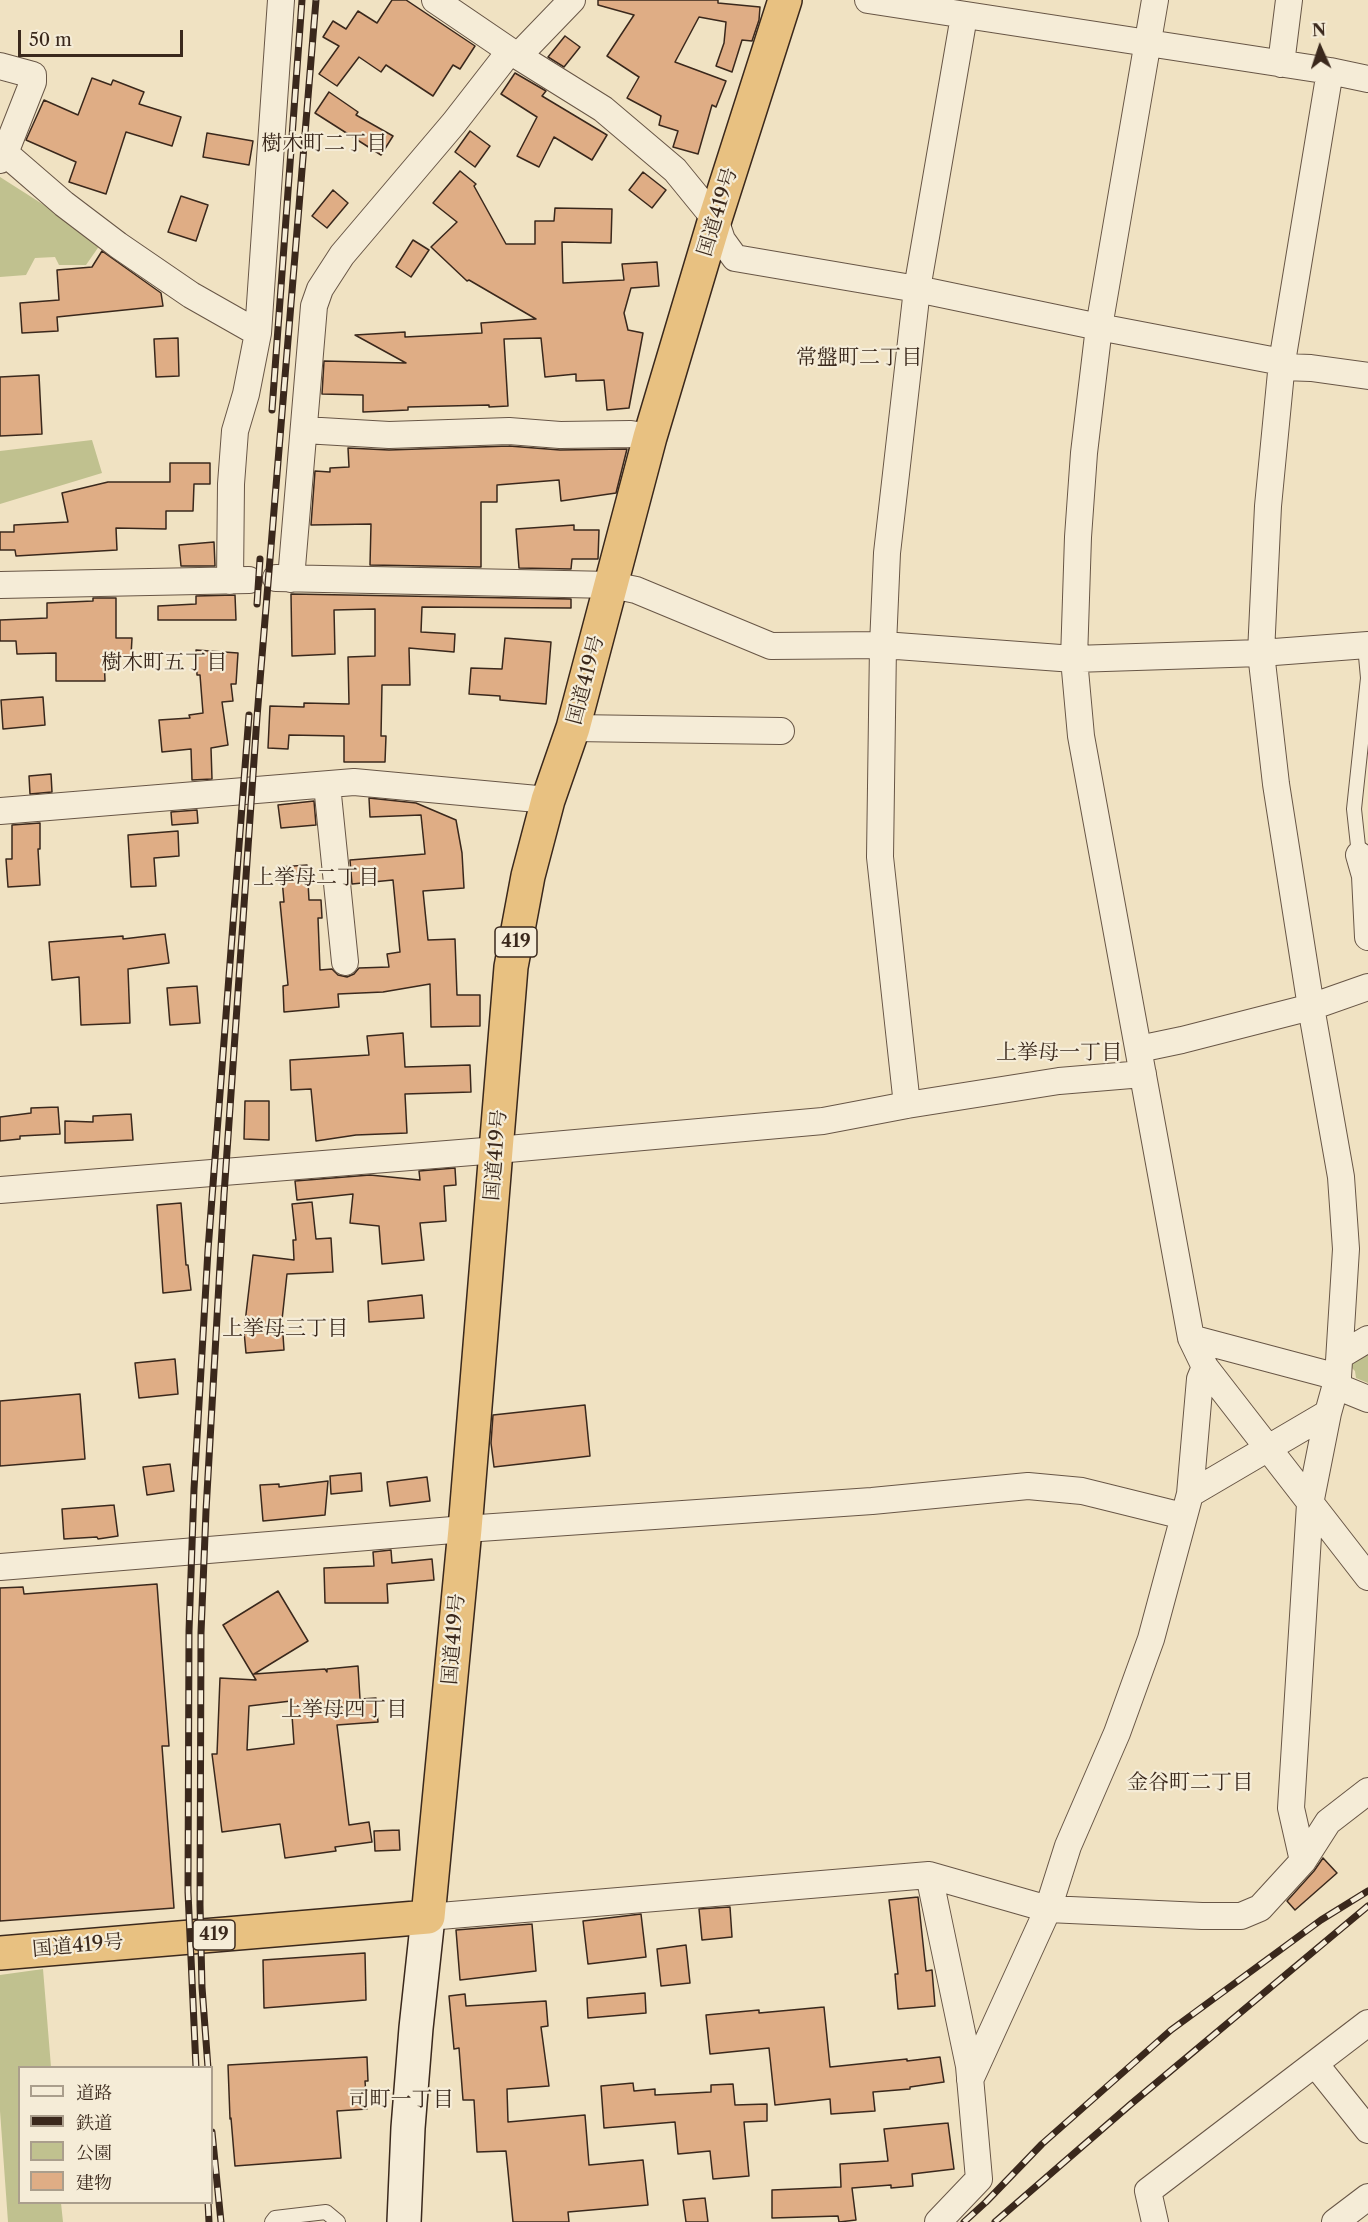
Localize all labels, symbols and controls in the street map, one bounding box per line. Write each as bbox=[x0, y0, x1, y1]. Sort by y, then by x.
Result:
scale bar bbox=[21, 18, 186, 56]
north arrow bbox=[1290, 18, 1350, 78]
text: N bbox=[1312, 20, 1327, 40]
text: 50 m bbox=[29, 29, 72, 51]
district label: 樹木町二丁目 bbox=[261, 131, 387, 157]
street label: 国道419号 bbox=[693, 165, 743, 259]
district label: 常盤町二丁目 bbox=[796, 345, 922, 371]
street label: 国道419号 bbox=[563, 633, 609, 727]
district label: 樹木町五丁目 bbox=[101, 650, 227, 676]
district label: 上挙母二丁目 bbox=[253, 865, 379, 891]
road number: 419 bbox=[495, 927, 537, 957]
district label: 上挙母一丁目 bbox=[996, 1040, 1122, 1066]
street label: 国道419号 bbox=[480, 1108, 512, 1202]
district label: 上挙母三丁目 bbox=[222, 1316, 348, 1342]
street label: 国道419号 bbox=[438, 1592, 470, 1686]
district label: 上挙母四丁目 bbox=[281, 1697, 407, 1723]
district label: 金谷町二丁目 bbox=[1127, 1770, 1253, 1796]
road number: 419 bbox=[193, 1920, 235, 1950]
street label: 国道419号 bbox=[31, 1930, 125, 1962]
legend bbox=[18, 2066, 213, 2204]
text: 道路 bbox=[76, 2082, 112, 2104]
district label: 司町一丁目 bbox=[349, 2087, 453, 2113]
text: 鉄道 bbox=[76, 2112, 112, 2134]
text: 公園 bbox=[76, 2142, 112, 2164]
text: 建物 bbox=[76, 2172, 112, 2194]

